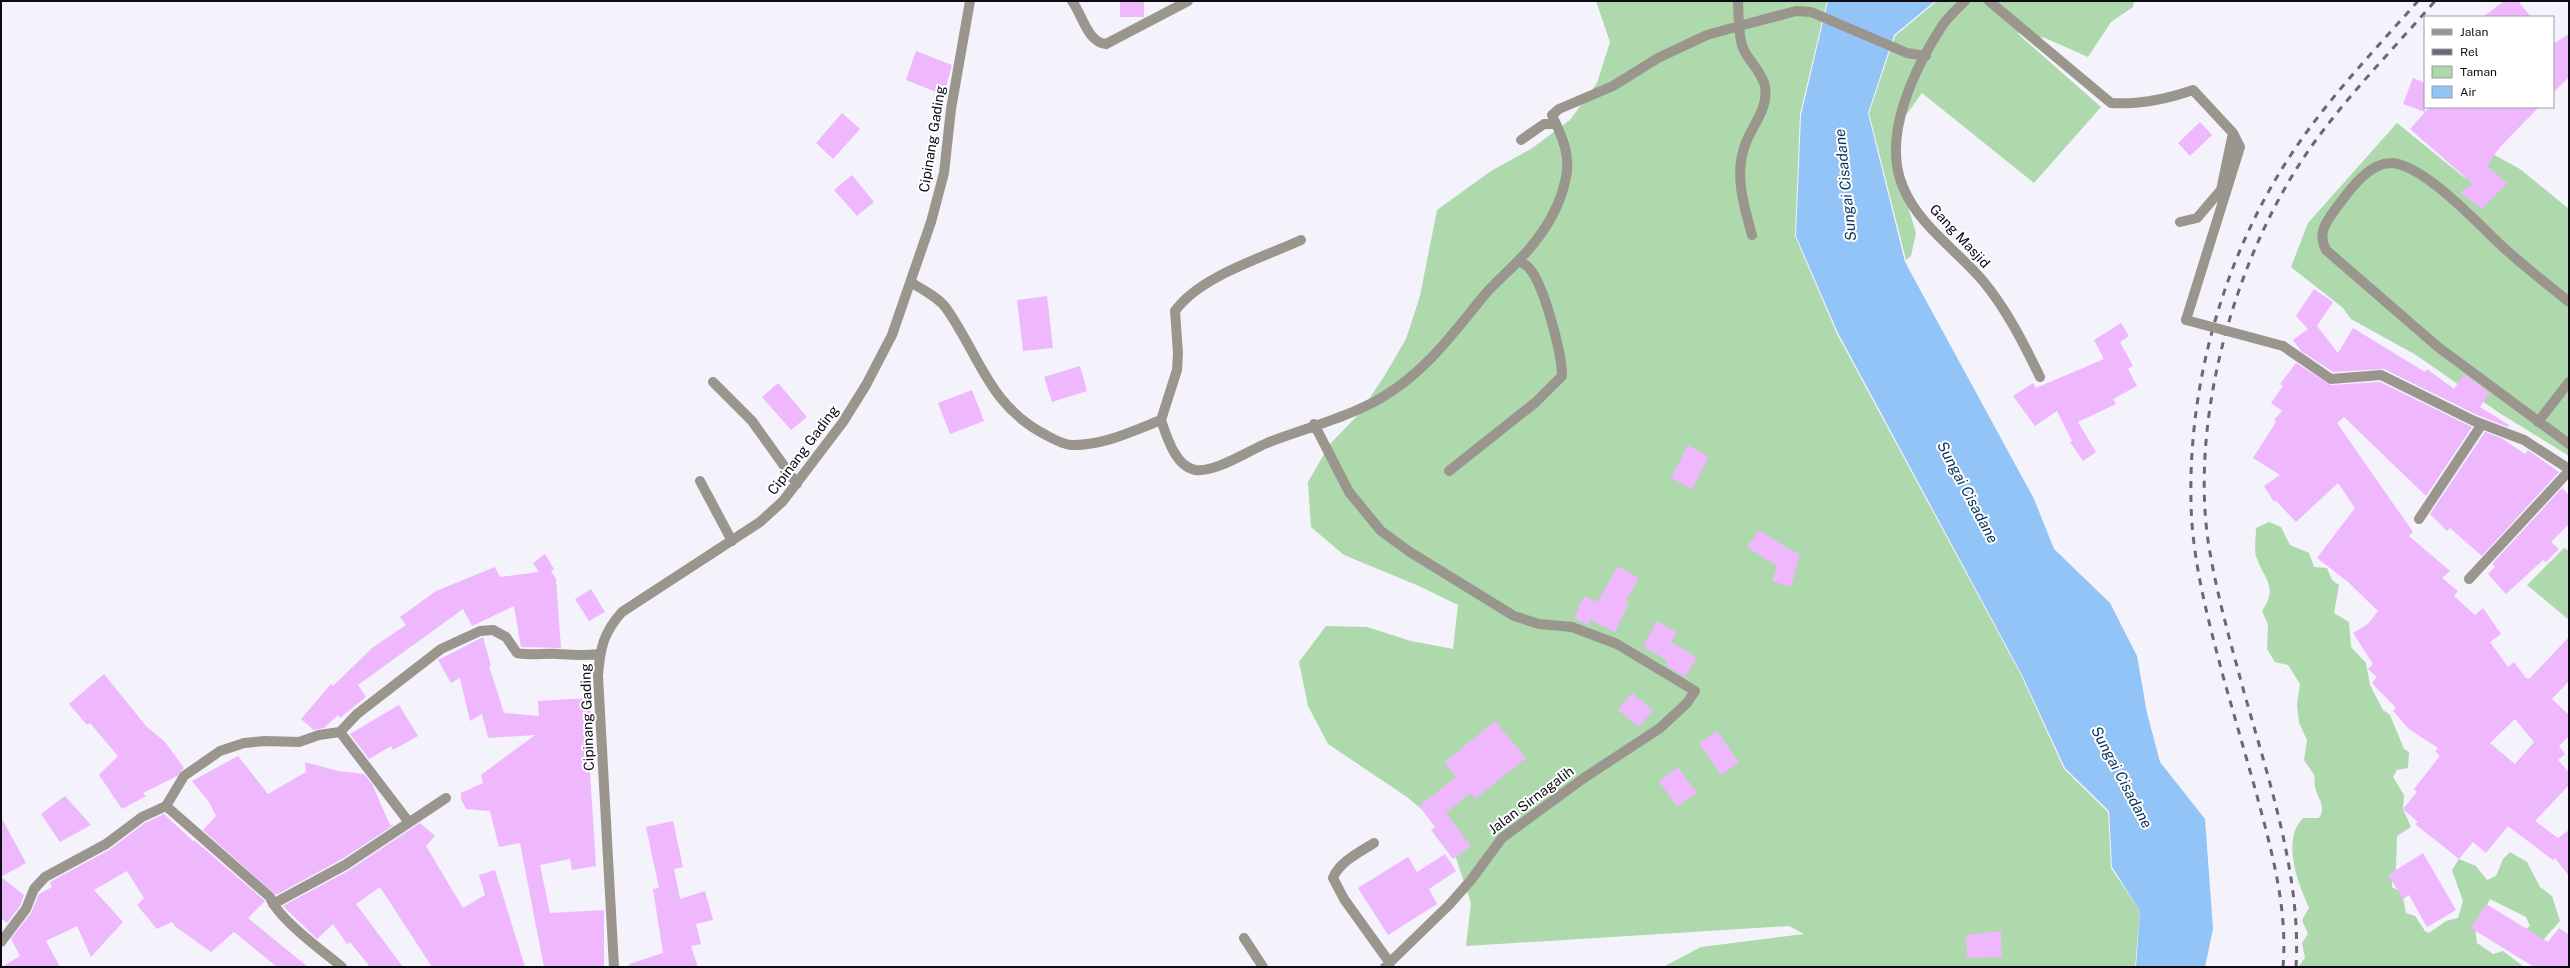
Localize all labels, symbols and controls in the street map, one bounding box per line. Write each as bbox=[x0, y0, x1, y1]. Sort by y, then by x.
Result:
legend bbox=[2424, 16, 2554, 108]
text: Jalan bbox=[2460, 25, 2489, 39]
text: Rel bbox=[2460, 45, 2479, 59]
text: Taman bbox=[2460, 65, 2497, 79]
street label: Cipinang Gading bbox=[916, 84, 948, 194]
text: Air bbox=[2460, 85, 2477, 99]
water label: Sungai Cisadane bbox=[1831, 128, 1859, 242]
street label: Gang Masjid bbox=[1927, 201, 1993, 271]
street label: Cipinang Gading bbox=[764, 402, 842, 498]
water label: Sungai Cisadane bbox=[1934, 438, 2002, 546]
street label: Cipinang Gading bbox=[577, 663, 597, 771]
water label: Sungai Cisadane bbox=[2088, 723, 2156, 831]
street label: Jalan Sirnagalih bbox=[1485, 763, 1577, 837]

